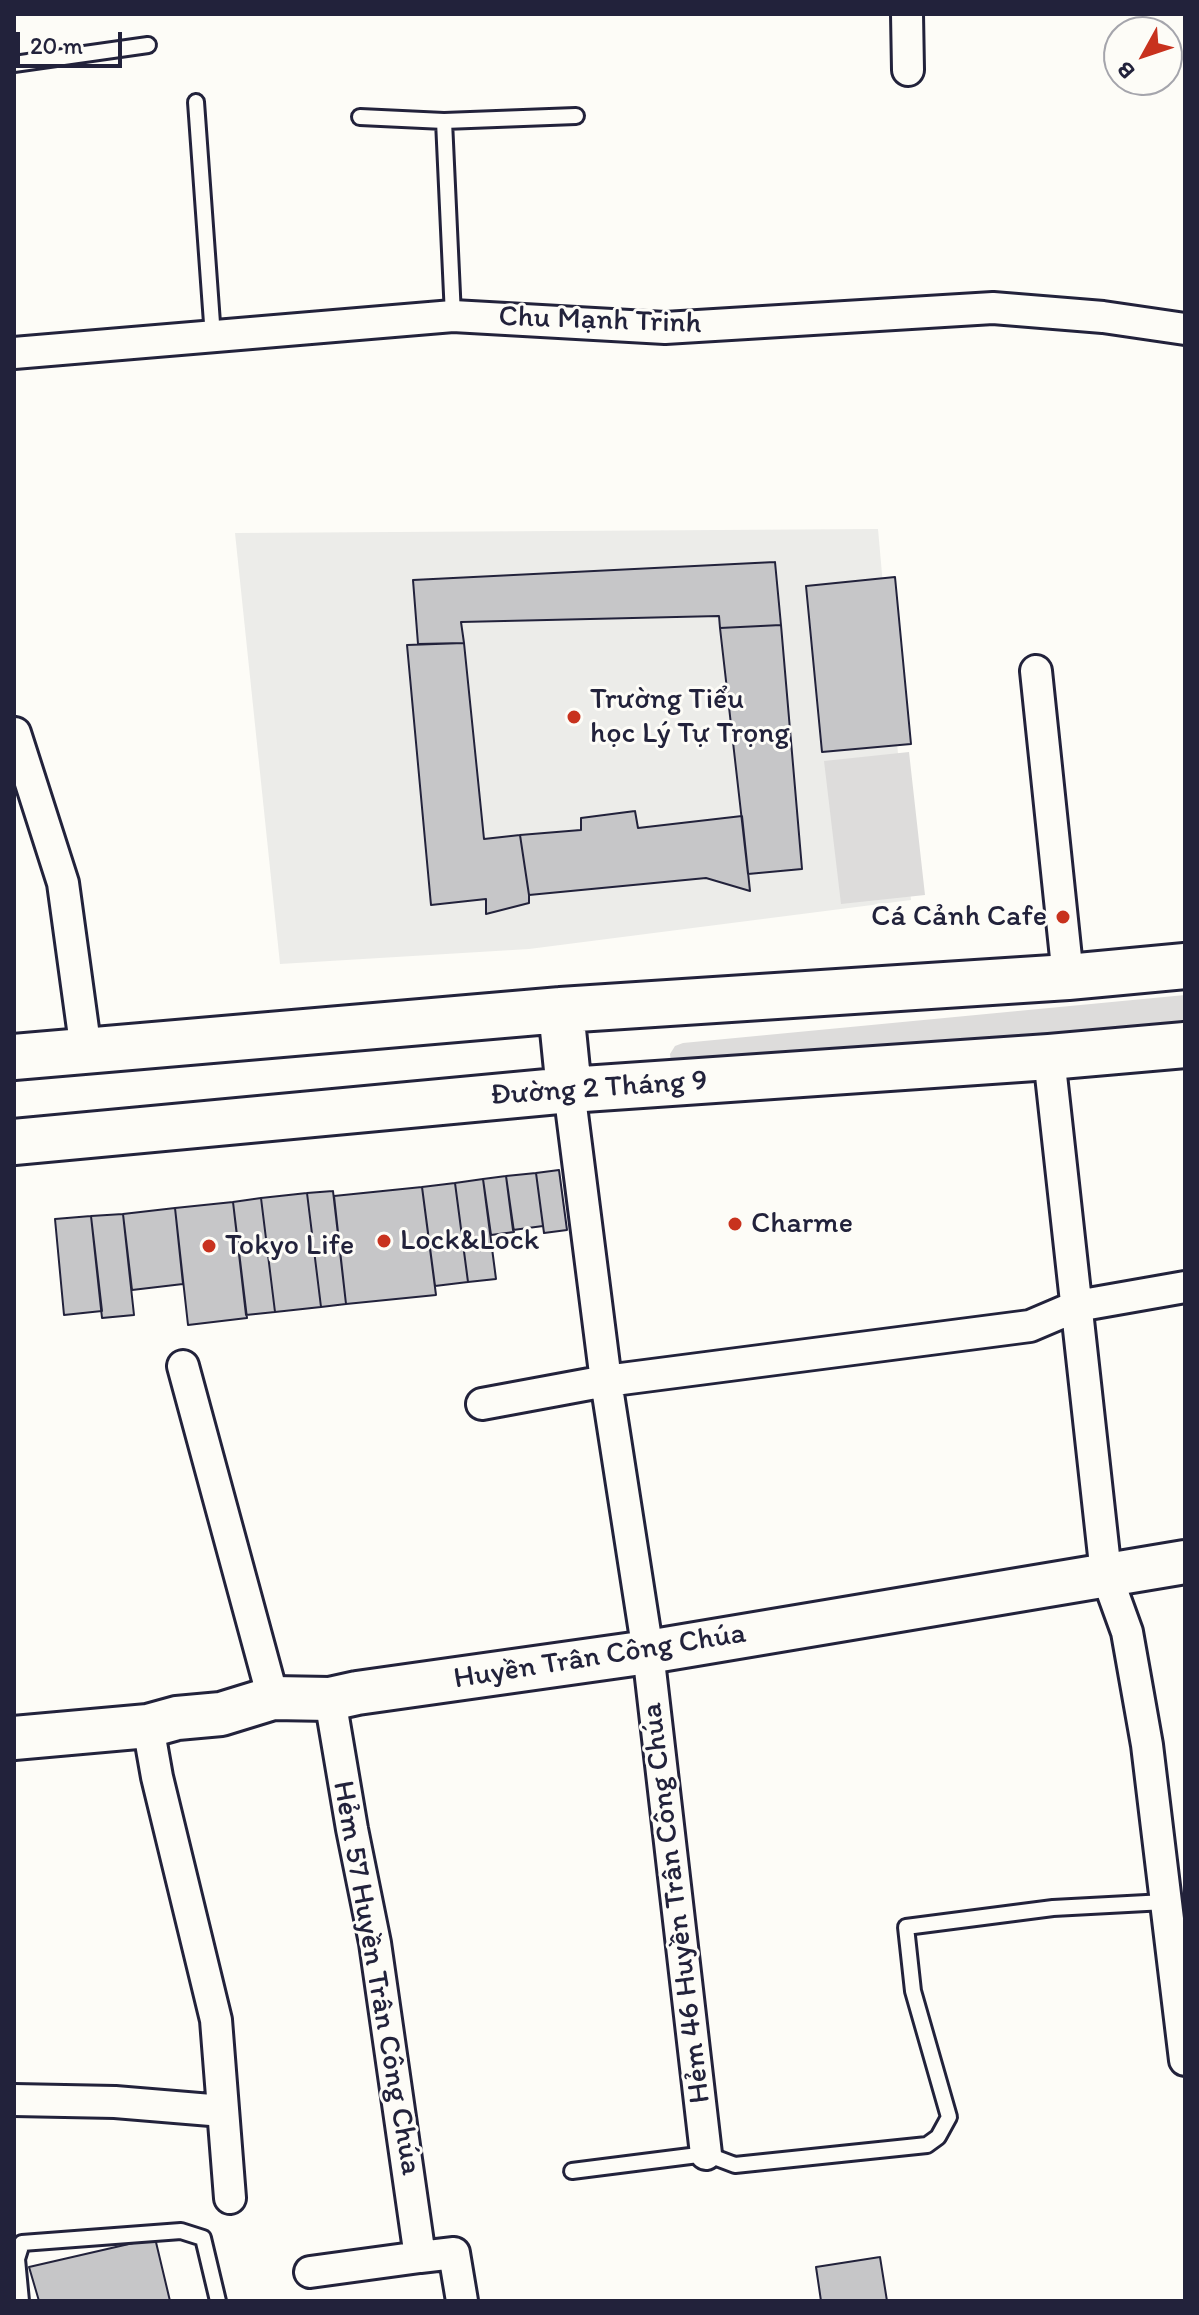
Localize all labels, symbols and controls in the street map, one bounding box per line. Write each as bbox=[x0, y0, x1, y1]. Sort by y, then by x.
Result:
scale bar bbox=[20, 16, 126, 66]
north arrow bbox=[1103, 16, 1183, 96]
text: 20 m bbox=[30, 31, 83, 60]
text: B bbox=[1111, 56, 1141, 85]
street label: Chu Mạnh Trinh bbox=[498, 299, 702, 343]
place label: Trường Tiểu học Lý Tự Trọng bbox=[590, 682, 790, 752]
marker: Trường Tiểu học Lý Tự Trọng bbox=[565, 708, 583, 726]
place label: Cá Cảnh Cafe bbox=[871, 899, 1047, 935]
marker: Cá Cảnh Cafe bbox=[1054, 908, 1072, 926]
street label: Đường 2 Tháng 9 bbox=[489, 1063, 709, 1115]
place label: Charme bbox=[751, 1206, 853, 1242]
marker: Charme bbox=[726, 1215, 744, 1233]
place label: Lock&Lock bbox=[400, 1223, 539, 1259]
place label: Tokyo Life bbox=[225, 1228, 354, 1264]
marker: Lock&Lock bbox=[375, 1232, 393, 1250]
marker: Tokyo Life bbox=[200, 1237, 218, 1255]
street label: Huyền Trân Công Chúa bbox=[451, 1616, 749, 1698]
street label: Hẻm 46 Huyền Trân Công Chúa bbox=[635, 1701, 719, 2105]
street label: Hẻm 57 Huyền Trân Công Chúa bbox=[324, 1778, 428, 2178]

